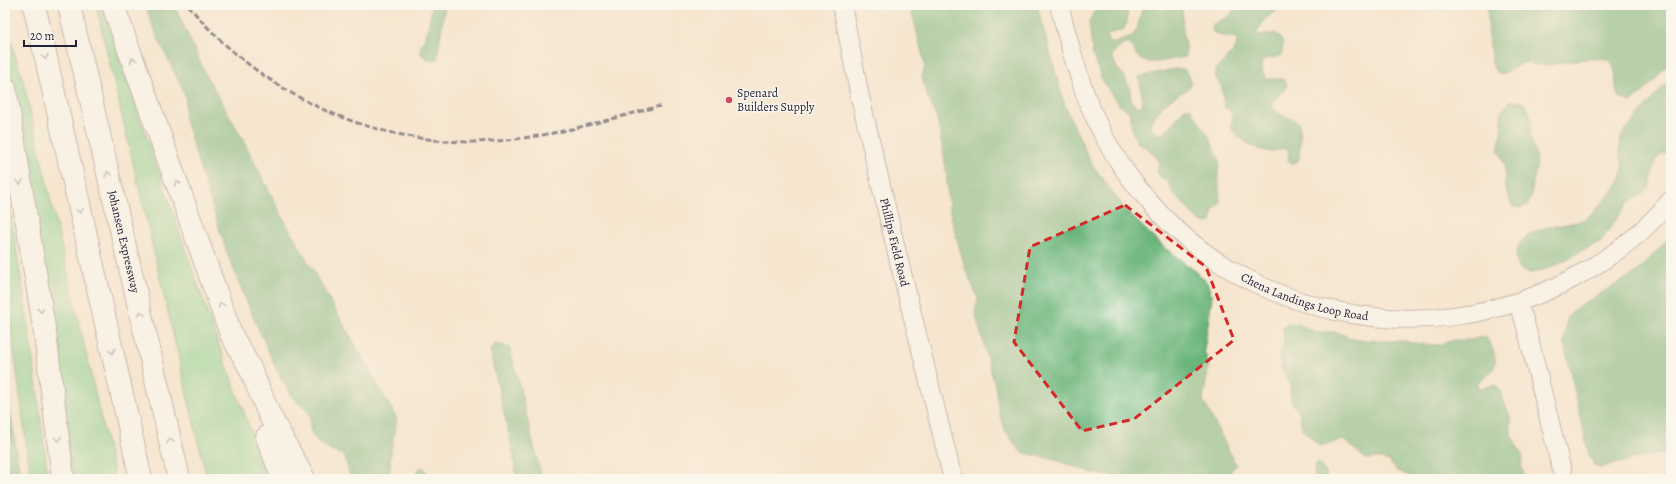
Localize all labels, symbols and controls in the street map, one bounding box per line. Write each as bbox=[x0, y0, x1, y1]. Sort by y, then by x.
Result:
scale bar bbox=[24, 22, 76, 48]
text: 20 m bbox=[30, 28, 54, 44]
one-way arrow bbox=[41, 54, 49, 60]
one-way arrow bbox=[130, 57, 138, 64]
place label: Spenard Builders Supply bbox=[737, 85, 815, 115]
marker: Spenard Builders Supply bbox=[724, 95, 734, 105]
one-way arrow bbox=[105, 171, 113, 177]
one-way arrow bbox=[15, 179, 24, 185]
one-way arrow bbox=[173, 179, 182, 186]
street label: Johansen Expressway bbox=[104, 189, 144, 295]
street label: Phillips Field Road bbox=[876, 196, 913, 289]
one-way arrow bbox=[76, 208, 84, 214]
street label: Chena Landings Loop Road bbox=[1238, 269, 1370, 324]
one-way arrow bbox=[217, 302, 225, 309]
one-way arrow bbox=[36, 307, 45, 314]
one-way arrow bbox=[137, 311, 145, 318]
one-way arrow bbox=[107, 347, 116, 354]
one-way arrow bbox=[53, 436, 62, 442]
one-way arrow bbox=[166, 438, 174, 444]

